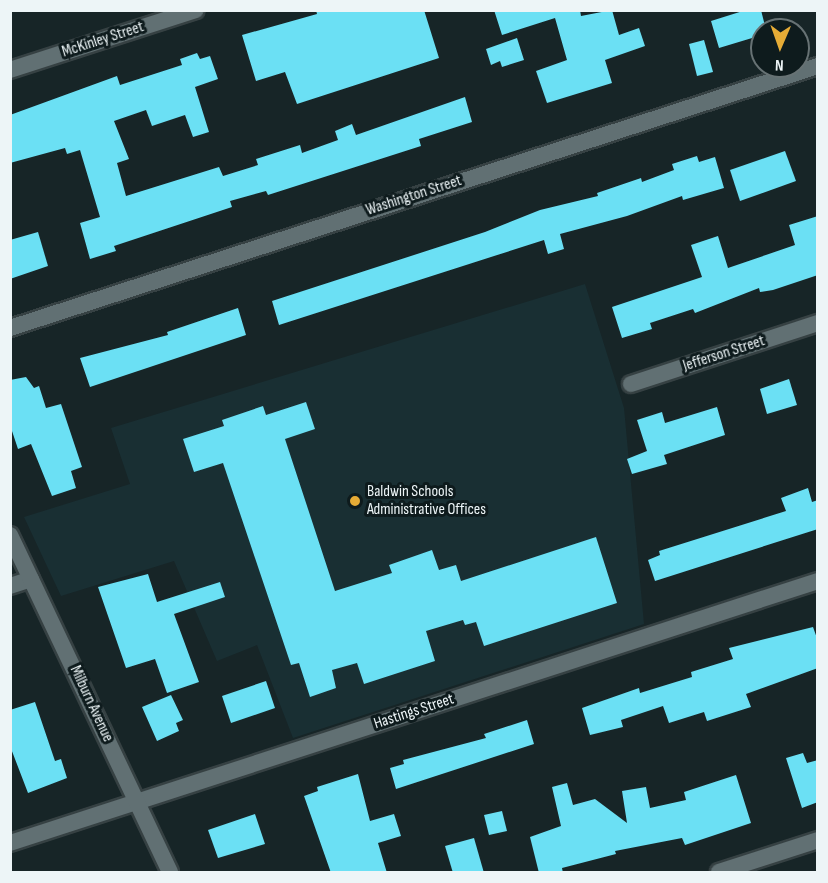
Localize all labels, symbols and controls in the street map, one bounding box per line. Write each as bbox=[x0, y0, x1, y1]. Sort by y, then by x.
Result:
street label: McKinley Street bbox=[60, 18, 146, 62]
north arrow bbox=[750, 18, 810, 78]
text: N bbox=[775, 55, 784, 74]
street label: Washington Street bbox=[364, 172, 464, 220]
street label: Jefferson Street bbox=[681, 332, 767, 376]
place label: Baldwin Schools Administrative Offices bbox=[367, 482, 486, 520]
marker: Baldwin Schools Administrative Offices bbox=[348, 494, 362, 508]
street label: Milburn Avenue bbox=[65, 663, 117, 745]
street label: Hastings Street bbox=[371, 690, 457, 734]

